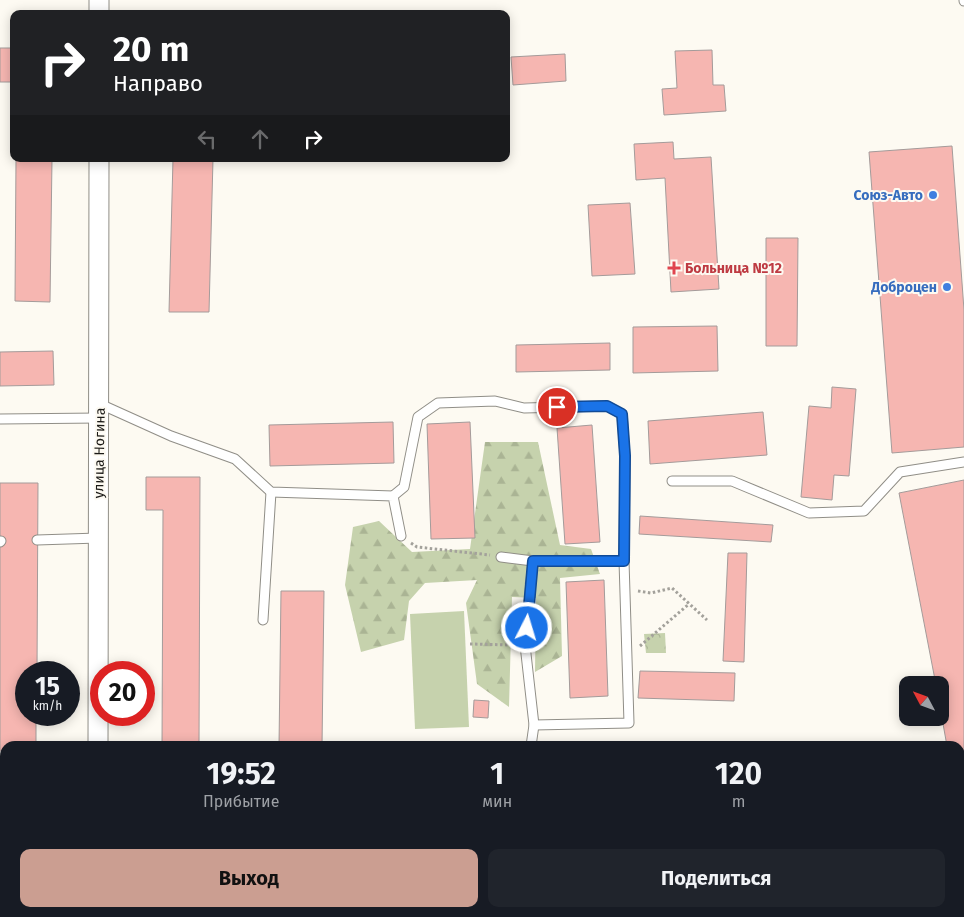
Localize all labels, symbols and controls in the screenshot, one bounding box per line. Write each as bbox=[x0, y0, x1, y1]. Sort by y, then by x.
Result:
text: 20 m bbox=[113, 28, 189, 70]
icon: right bbox=[30, 30, 95, 95]
text: Направо bbox=[113, 70, 203, 97]
icon: left bbox=[193, 125, 221, 153]
icon: ahead bbox=[246, 125, 274, 153]
icon: right bbox=[299, 125, 327, 153]
place label: Союз-Авто bbox=[854, 187, 923, 204]
marker: Союз-Авто bbox=[927, 189, 939, 201]
place label: Больница №12 bbox=[685, 260, 782, 277]
marker: Больница №12 bbox=[667, 261, 681, 275]
place label: Доброцен bbox=[870, 279, 937, 296]
marker: Доброцен bbox=[941, 281, 953, 293]
pin bbox=[536, 386, 578, 428]
icon: arrive bbox=[543, 393, 571, 421]
street label: улица Ногина bbox=[90, 408, 109, 499]
position arrow bbox=[500, 601, 552, 653]
speed limit sign: 20 bbox=[90, 661, 155, 726]
text: 15 bbox=[35, 672, 60, 702]
north arrow bbox=[899, 676, 949, 726]
map controls bbox=[899, 676, 949, 726]
text: km/h bbox=[33, 699, 62, 713]
text: 19:52 bbox=[206, 756, 276, 792]
text: 1 bbox=[490, 756, 504, 792]
text: 120 bbox=[715, 756, 762, 792]
text: Прибытие bbox=[203, 792, 279, 811]
text: мин bbox=[482, 792, 512, 811]
text: m bbox=[732, 792, 745, 811]
button: Выход bbox=[20, 849, 478, 907]
button: Поделиться bbox=[488, 849, 945, 907]

